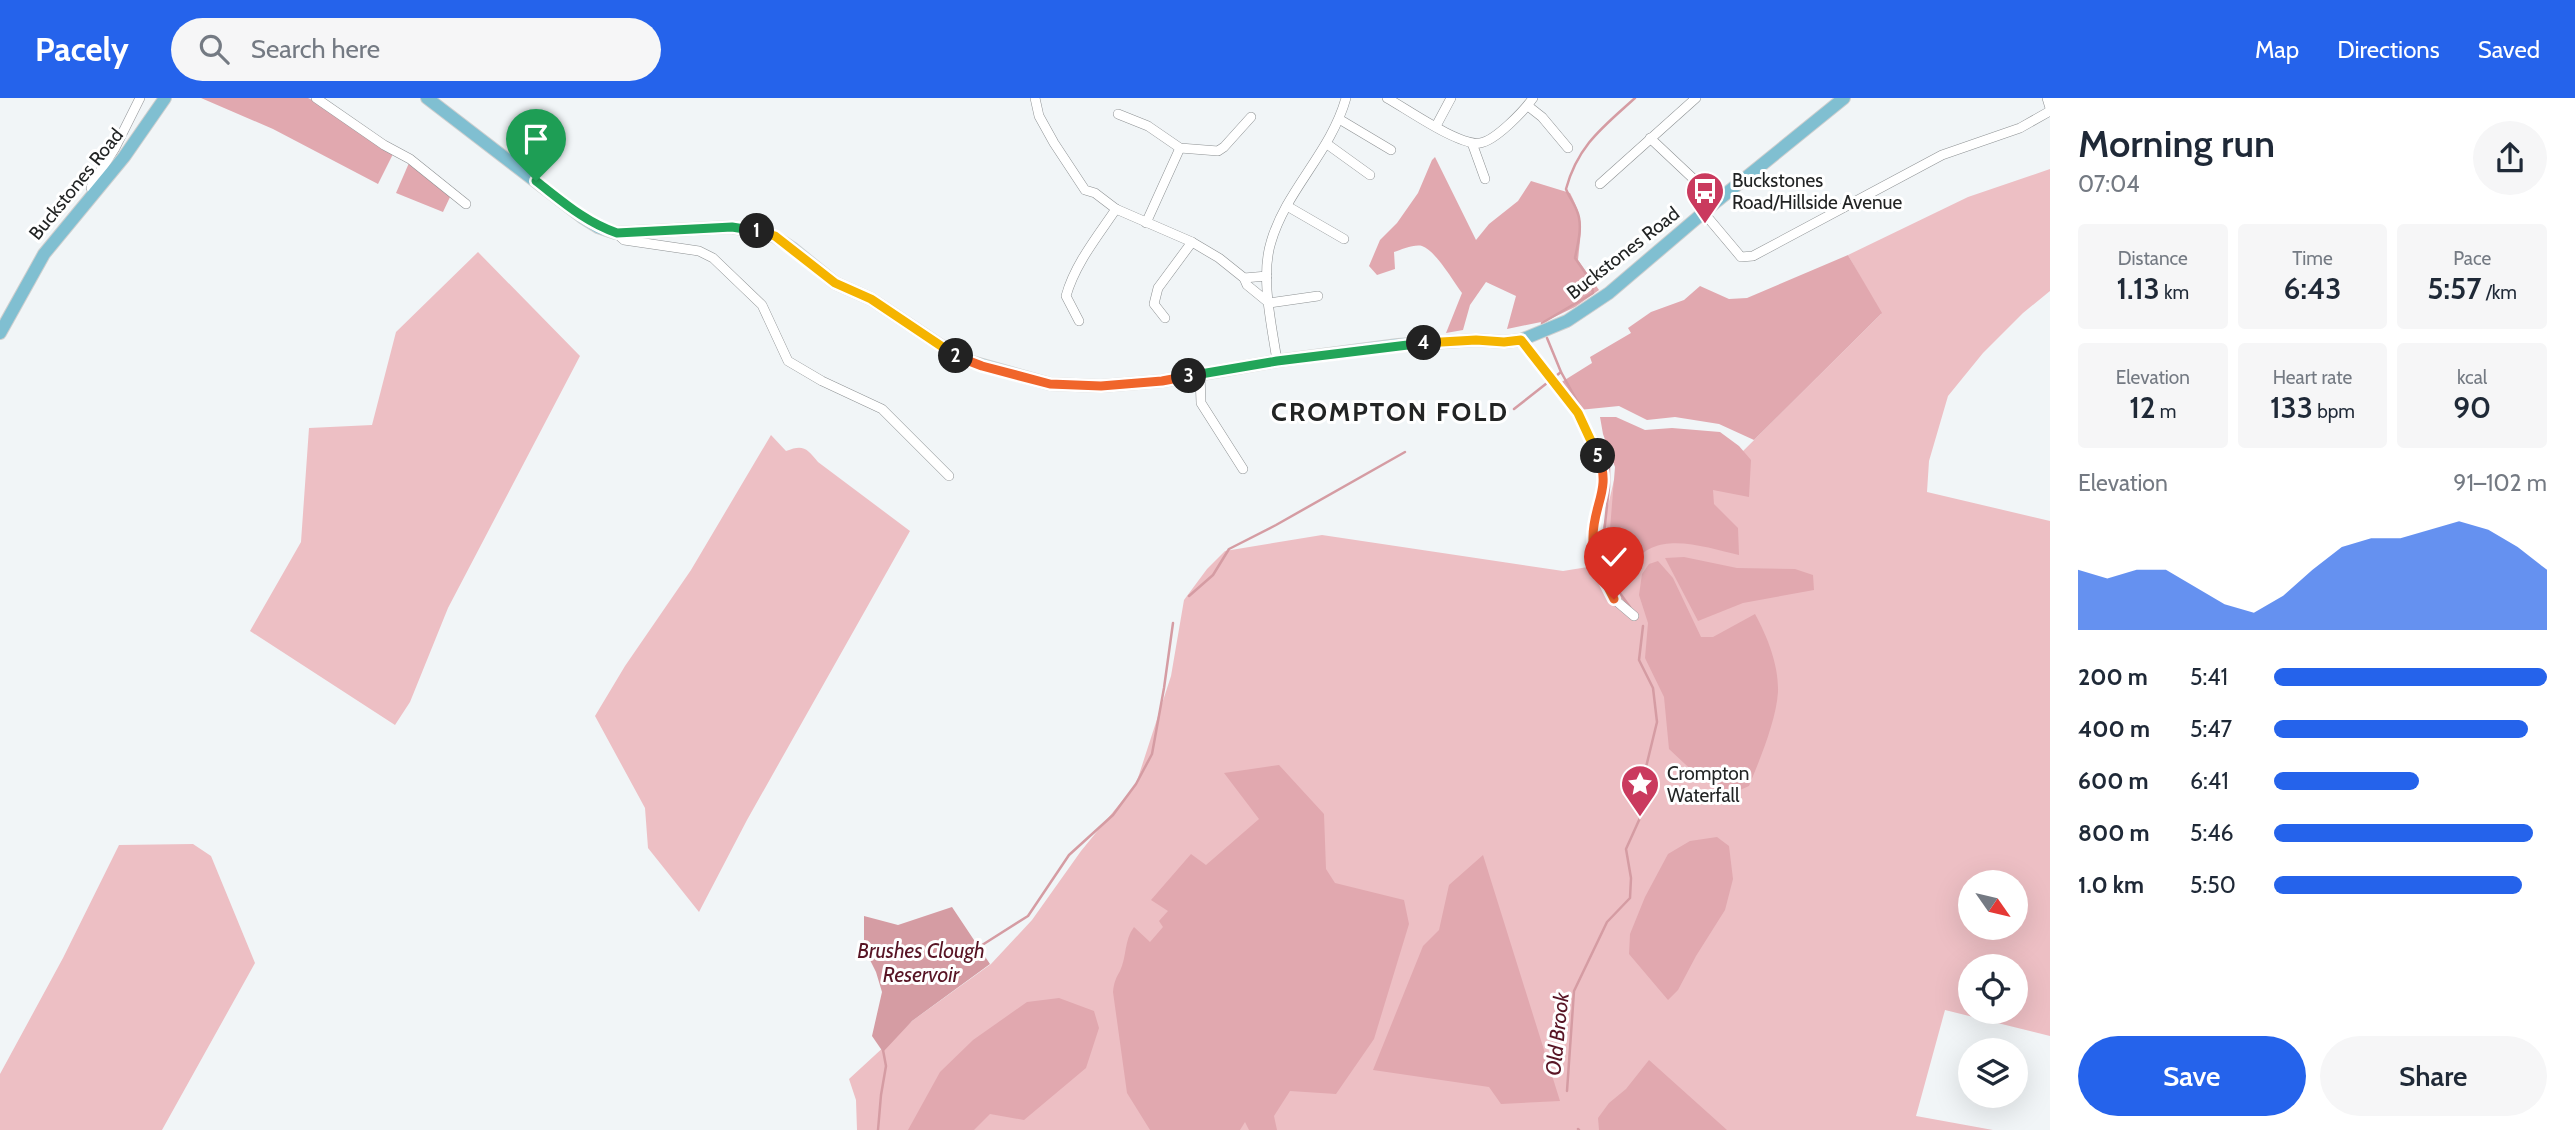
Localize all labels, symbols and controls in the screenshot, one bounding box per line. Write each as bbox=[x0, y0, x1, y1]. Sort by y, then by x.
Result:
search box bbox=[171, 18, 661, 81]
text: Pacely bbox=[35, 29, 129, 69]
icon: search bbox=[195, 30, 233, 68]
text: Search here bbox=[251, 33, 380, 65]
text: Map bbox=[2255, 35, 2299, 64]
text: Directions bbox=[2337, 35, 2440, 64]
text: Saved bbox=[2478, 35, 2540, 64]
pin bbox=[506, 109, 566, 181]
icon: arrive bbox=[517, 120, 555, 158]
text: Morning run bbox=[2078, 120, 2275, 167]
button: share bbox=[2473, 121, 2547, 195]
street label: Buckstones Road bbox=[24, 124, 128, 244]
place label: Buckstones Road/Hillside Avenue bbox=[1732, 169, 1903, 214]
bus stop icon: Buckstones Road/Hillside Avenue bbox=[1684, 170, 1726, 225]
text: 07:04 bbox=[2078, 170, 2140, 198]
street label: Buckstones Road bbox=[1562, 202, 1684, 304]
pin: 1 bbox=[740, 214, 774, 248]
text: 1 bbox=[753, 219, 760, 242]
text: Distance bbox=[2118, 247, 2188, 270]
text: Time bbox=[2292, 247, 2333, 270]
text: Pace bbox=[2453, 247, 2491, 270]
text: 1.13 bbox=[2116, 270, 2160, 307]
text: 6:43 bbox=[2284, 270, 2341, 307]
text: 5:57 bbox=[2427, 270, 2481, 307]
text: km bbox=[2160, 281, 2189, 304]
text: /km bbox=[2481, 281, 2517, 304]
pin: 4 bbox=[1406, 326, 1442, 360]
text: 4 bbox=[1418, 331, 1429, 354]
pin: 2 bbox=[939, 338, 974, 374]
text: 2 bbox=[950, 344, 961, 367]
pin: 3 bbox=[1172, 358, 1206, 394]
text: 3 bbox=[1183, 364, 1194, 387]
text: Elevation bbox=[2116, 366, 2190, 389]
text: Heart rate bbox=[2273, 366, 2352, 389]
text: kcal bbox=[2457, 366, 2487, 389]
text: 12 bbox=[2129, 389, 2156, 426]
text: 133 bbox=[2270, 389, 2313, 426]
text: 90 bbox=[2453, 389, 2491, 426]
district label: CROMPTON FOLD bbox=[1271, 396, 1509, 428]
text: m bbox=[2156, 400, 2177, 423]
text: bpm bbox=[2313, 400, 2355, 423]
pin: 5 bbox=[1580, 438, 1616, 474]
text: 5 bbox=[1592, 444, 1603, 467]
text: Elevation bbox=[2078, 469, 2168, 497]
text: 91–102 m bbox=[2453, 469, 2547, 497]
pin bbox=[1584, 527, 1644, 599]
icon: check bbox=[1595, 538, 1633, 576]
text: 200 m bbox=[2078, 663, 2148, 691]
text: 5:41 bbox=[2190, 663, 2228, 691]
text: 400 m bbox=[2078, 715, 2150, 743]
text: 5:47 bbox=[2190, 715, 2232, 743]
place label: Crompton Waterfall bbox=[1667, 762, 1749, 807]
place icon: Crompton Waterfall bbox=[1619, 763, 1661, 818]
text: 600 m bbox=[2078, 767, 2149, 795]
text: 6:41 bbox=[2190, 767, 2229, 795]
text: 800 m bbox=[2078, 819, 2150, 847]
text: 5:46 bbox=[2190, 819, 2234, 847]
north arrow bbox=[1958, 870, 2028, 940]
map controls bbox=[1958, 870, 2028, 1108]
text: 1.0 km bbox=[2078, 871, 2144, 899]
text: 5:50 bbox=[2190, 871, 2236, 899]
water label: Brushes Clough Reservoir bbox=[857, 938, 985, 987]
button: locate bbox=[1958, 954, 2028, 1024]
water label: Old Brook bbox=[1540, 990, 1574, 1077]
button: Save bbox=[2078, 1036, 2306, 1116]
button: Share bbox=[2320, 1036, 2547, 1116]
button: layers bbox=[1958, 1038, 2028, 1108]

